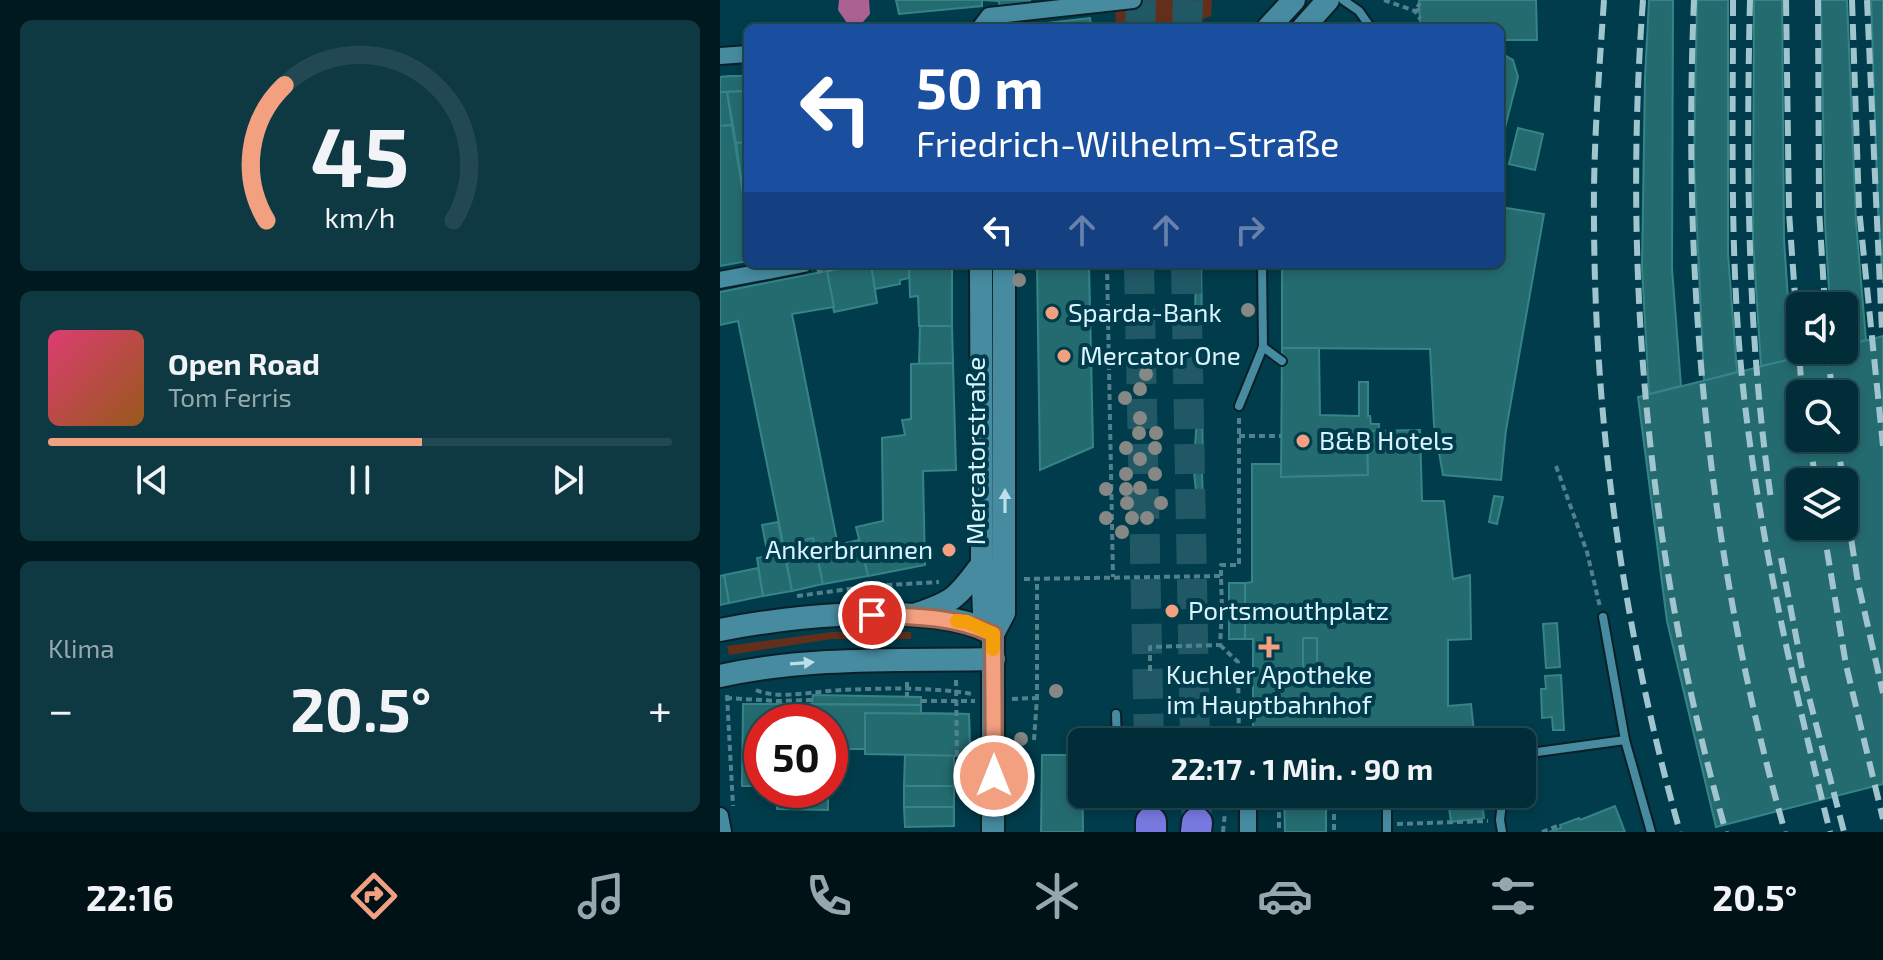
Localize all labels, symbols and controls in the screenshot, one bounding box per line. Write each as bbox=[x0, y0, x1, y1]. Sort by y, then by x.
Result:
text: 50 m bbox=[916, 53, 1044, 120]
icon: left bbox=[784, 56, 888, 160]
text: 45 bbox=[311, 104, 409, 204]
text: Friedrich-Wilhelm-Straße bbox=[916, 121, 1339, 164]
text: km/h bbox=[325, 200, 395, 235]
icon: left bbox=[976, 208, 1020, 252]
icon: ahead bbox=[1060, 208, 1104, 252]
icon: ahead bbox=[1144, 208, 1188, 252]
icon: right bbox=[1228, 208, 1272, 252]
map controls bbox=[1786, 292, 1858, 540]
button: sound bbox=[1786, 292, 1858, 364]
place label: Sparda-Bank bbox=[1068, 296, 1222, 327]
marker: Sparda-Bank bbox=[1043, 304, 1061, 322]
place label: Mercator One bbox=[1080, 339, 1241, 370]
text: Open Road bbox=[168, 345, 320, 381]
marker: Mercator One bbox=[1055, 347, 1073, 365]
street label: Mercatorstraße bbox=[959, 357, 990, 545]
button: search bbox=[1786, 380, 1858, 452]
text: Tom Ferris bbox=[168, 381, 292, 412]
place label: B&B Hotels bbox=[1319, 424, 1454, 455]
marker: B&B Hotels bbox=[1294, 432, 1312, 450]
icon: previous bbox=[130, 458, 174, 502]
icon: pause bbox=[338, 458, 382, 502]
icon: next bbox=[546, 458, 590, 502]
button: layers bbox=[1786, 468, 1858, 540]
one-way arrow bbox=[999, 488, 1011, 513]
place label: Ankerbrunnen bbox=[765, 533, 933, 564]
marker: Ankerbrunnen bbox=[940, 541, 958, 559]
pin bbox=[838, 581, 906, 649]
icon: arrive bbox=[850, 593, 894, 637]
place label: Portsmouthplatz bbox=[1188, 594, 1389, 625]
marker: Portsmouthplatz bbox=[1163, 602, 1181, 620]
text: Klima bbox=[48, 632, 115, 663]
marker: Kuchler Apotheke im Hauptbahnhof bbox=[1260, 638, 1278, 656]
one-way arrow bbox=[790, 656, 815, 669]
place label: Kuchler Apotheke im Hauptbahnhof bbox=[1166, 658, 1373, 719]
text: 20.5° bbox=[290, 672, 431, 744]
text: − bbox=[48, 682, 74, 735]
text: + bbox=[648, 682, 672, 735]
speed limit sign: 50 bbox=[744, 704, 848, 808]
position arrow bbox=[952, 734, 1036, 818]
text: 22:17 · 1 Min. · 90 m bbox=[1171, 750, 1433, 786]
icon: directions bbox=[346, 868, 402, 924]
icon: music bbox=[573, 868, 629, 924]
icon: phone bbox=[801, 868, 857, 924]
icon: climate bbox=[1029, 868, 1085, 924]
icon: car bbox=[1257, 868, 1313, 924]
icon: filters bbox=[1485, 868, 1541, 924]
text: 22:16 bbox=[86, 875, 174, 918]
text: 20.5° bbox=[1712, 875, 1797, 918]

